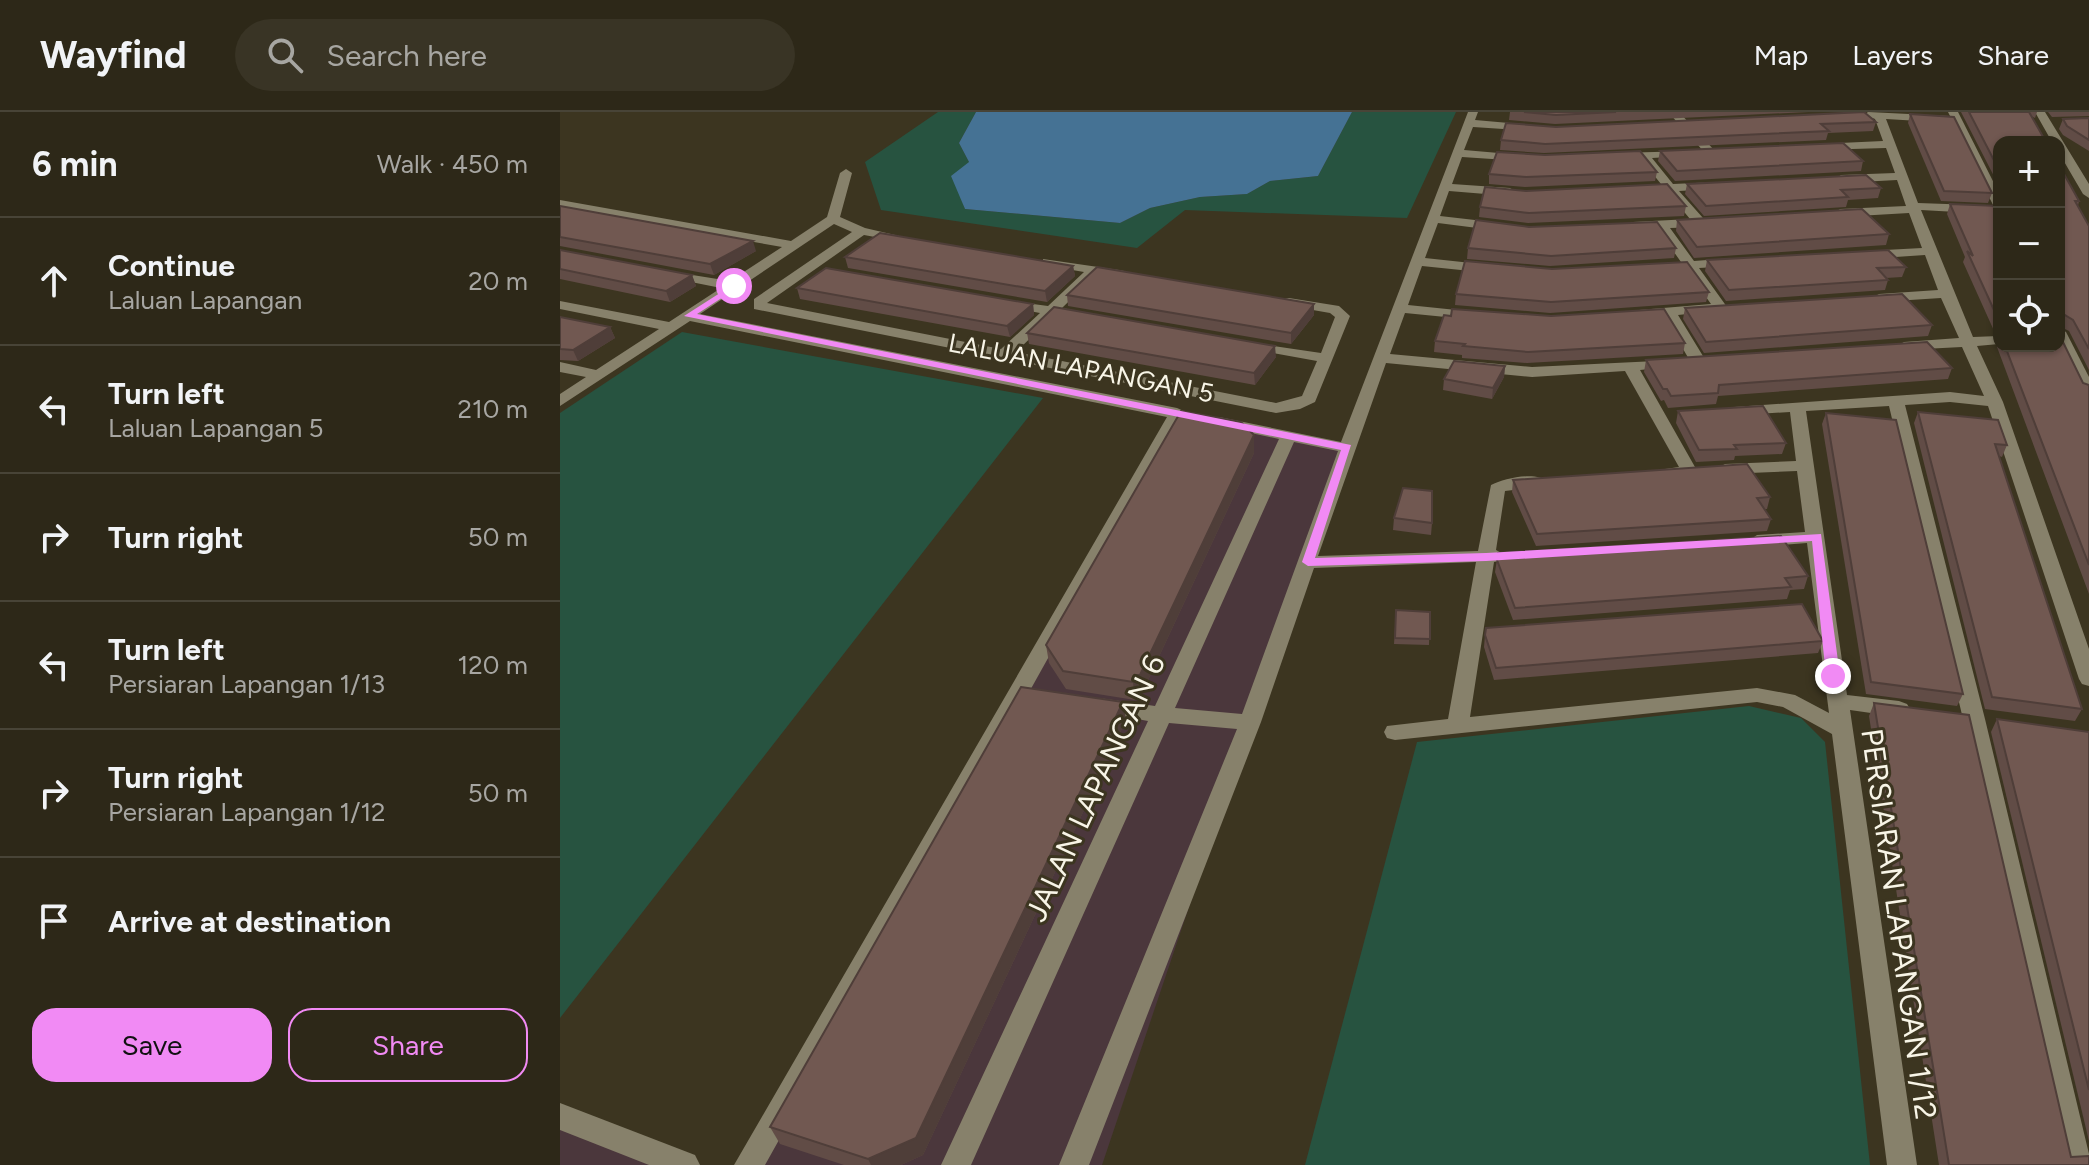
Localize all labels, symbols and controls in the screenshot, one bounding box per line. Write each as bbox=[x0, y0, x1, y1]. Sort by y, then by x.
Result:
search box bbox=[235, 19, 795, 91]
text: Wayfind bbox=[40, 32, 187, 78]
icon: search bbox=[263, 33, 307, 77]
text: Search here bbox=[327, 37, 487, 74]
text: Map bbox=[1754, 38, 1808, 72]
text: Layers bbox=[1852, 38, 1933, 72]
text: Share bbox=[1977, 38, 2049, 72]
map controls bbox=[1993, 136, 2065, 352]
button: + bbox=[1993, 136, 2065, 208]
text: 6 min bbox=[32, 144, 118, 185]
text: Walk · 450 m bbox=[377, 148, 528, 180]
button: − bbox=[1993, 208, 2065, 280]
text: Continue bbox=[108, 247, 235, 284]
icon: ahead bbox=[32, 259, 76, 303]
text: 20 m bbox=[468, 265, 528, 297]
route start bbox=[716, 268, 752, 304]
button: locate bbox=[1993, 280, 2065, 352]
text: Laluan Lapangan bbox=[108, 284, 302, 316]
street label: LALUAN LAPANGAN 5 bbox=[946, 327, 1216, 409]
text: Turn left bbox=[108, 375, 225, 412]
icon: left bbox=[32, 387, 76, 431]
text: 210 m bbox=[458, 393, 528, 425]
text: Laluan Lapangan 5 bbox=[108, 412, 324, 444]
icon: right bbox=[32, 515, 76, 559]
text: Turn right bbox=[108, 519, 243, 556]
text: 50 m bbox=[468, 521, 528, 553]
text: Turn left bbox=[108, 631, 225, 668]
icon: left bbox=[32, 643, 76, 687]
text: 120 m bbox=[458, 649, 528, 681]
street label: JALAN LAPANGAN 6 bbox=[1017, 649, 1173, 927]
route end bbox=[1815, 658, 1851, 694]
text: Persiaran Lapangan 1/13 bbox=[108, 668, 385, 700]
street label: PERSIARAN LAPANGAN 1/12 bbox=[1853, 726, 1945, 1122]
text: Turn right bbox=[108, 759, 243, 796]
icon: right bbox=[32, 771, 76, 815]
text: 50 m bbox=[468, 777, 528, 809]
text: Persiaran Lapangan 1/12 bbox=[108, 796, 386, 828]
icon: arrive bbox=[32, 899, 76, 943]
text: Arrive at destination bbox=[108, 903, 391, 940]
button: Save bbox=[32, 1008, 272, 1082]
button: Share bbox=[288, 1008, 528, 1082]

